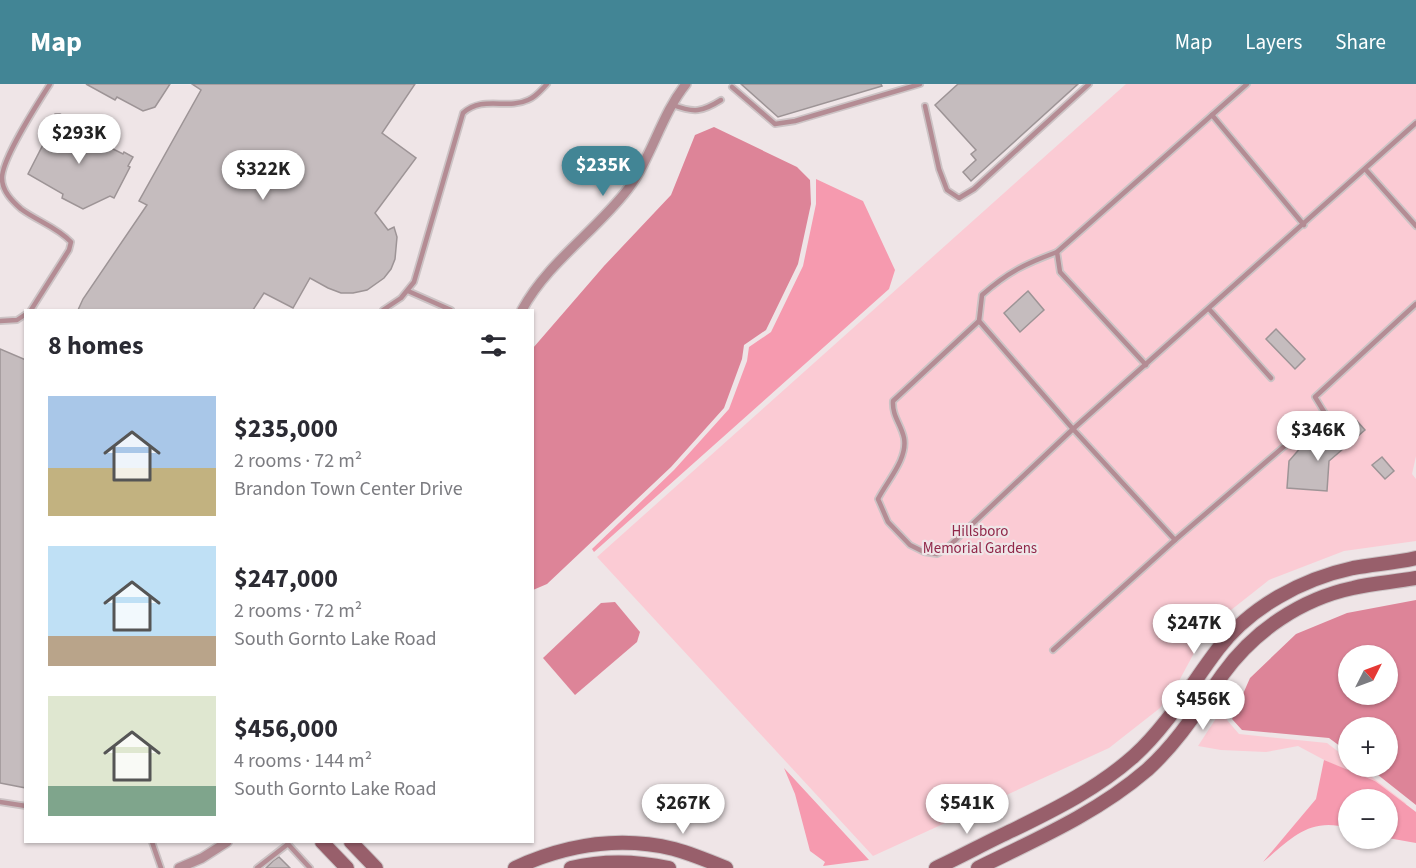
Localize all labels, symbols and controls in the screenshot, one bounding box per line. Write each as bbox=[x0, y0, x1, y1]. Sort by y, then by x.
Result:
text: Map bbox=[30, 22, 82, 62]
text: Map bbox=[1175, 27, 1212, 57]
text: Layers bbox=[1245, 27, 1302, 57]
text: Share bbox=[1335, 27, 1386, 57]
pin: $293K bbox=[37, 114, 121, 165]
text: $293K bbox=[52, 119, 106, 147]
pin: $235K bbox=[561, 146, 645, 197]
pin: $322K bbox=[221, 150, 305, 201]
text: $235K bbox=[576, 151, 630, 179]
text: $322K bbox=[236, 155, 290, 183]
text: 8 homes bbox=[48, 327, 143, 364]
icon: filters bbox=[477, 329, 510, 362]
text: $235,000 bbox=[234, 410, 338, 447]
pin: $346K bbox=[1276, 411, 1360, 462]
text: $346K bbox=[1291, 416, 1345, 444]
icon: home bbox=[96, 420, 168, 492]
text: 2 rooms · 72 m² bbox=[234, 447, 362, 475]
text: Brandon Town Center Drive bbox=[234, 475, 463, 503]
park label: Hillsboro Memorial Gardens bbox=[923, 521, 1037, 559]
text: $247,000 bbox=[234, 560, 338, 597]
icon: home bbox=[96, 570, 168, 642]
text: 2 rooms · 72 m² bbox=[234, 597, 362, 625]
pin: $247K bbox=[1152, 604, 1236, 655]
text: $247K bbox=[1167, 609, 1221, 637]
text: South Gornto Lake Road bbox=[234, 625, 437, 653]
north arrow bbox=[1338, 645, 1398, 705]
map controls bbox=[1338, 645, 1398, 849]
pin: $456K bbox=[1161, 680, 1245, 731]
text: $456K bbox=[1176, 685, 1230, 713]
text: $456,000 bbox=[234, 710, 338, 747]
button: + bbox=[1338, 717, 1398, 777]
icon: home bbox=[96, 720, 168, 792]
text: 4 rooms · 144 m² bbox=[234, 747, 372, 775]
text: South Gornto Lake Road bbox=[234, 775, 437, 803]
pin: $267K bbox=[641, 784, 725, 835]
pin: $541K bbox=[925, 784, 1009, 835]
text: $267K bbox=[656, 789, 710, 817]
text: $541K bbox=[940, 789, 994, 817]
button: − bbox=[1338, 789, 1398, 849]

